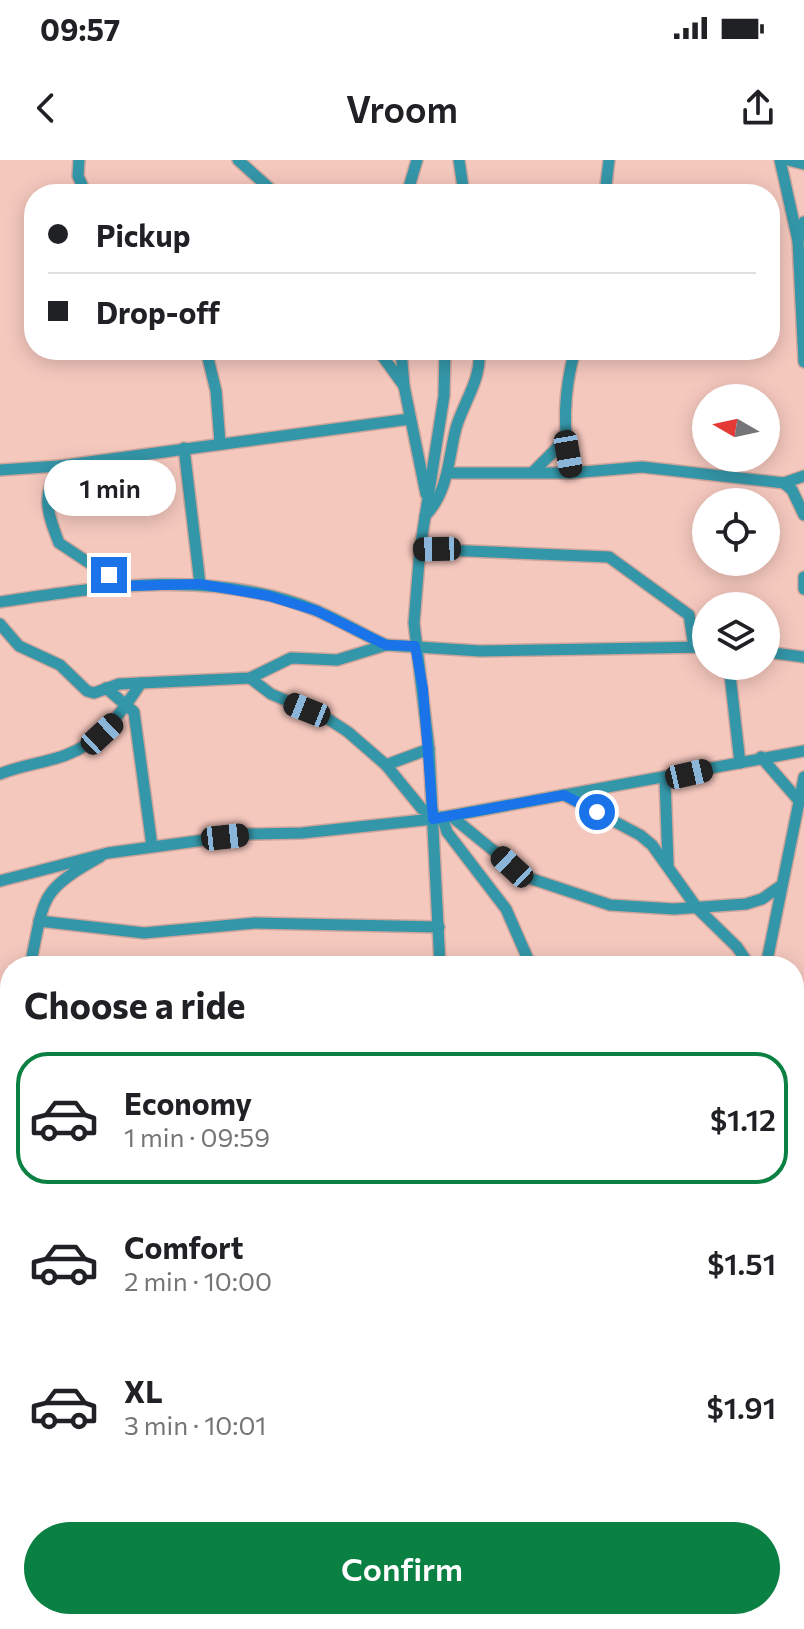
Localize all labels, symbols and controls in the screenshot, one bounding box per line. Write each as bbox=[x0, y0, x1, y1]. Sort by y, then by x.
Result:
text: 09:57 bbox=[40, 10, 120, 47]
icon: back bbox=[24, 86, 68, 130]
text: Vroom bbox=[346, 86, 458, 130]
icon: share bbox=[736, 86, 780, 130]
text: Pickup bbox=[96, 216, 190, 253]
text: Drop-off bbox=[96, 293, 220, 330]
north arrow bbox=[692, 384, 780, 472]
map controls bbox=[692, 384, 780, 680]
car bbox=[552, 428, 584, 480]
callout: 1 min bbox=[43, 459, 175, 515]
text: 1 min bbox=[79, 472, 141, 503]
button: locate bbox=[692, 488, 780, 576]
car bbox=[413, 537, 461, 561]
route end bbox=[91, 557, 127, 593]
button: layers bbox=[692, 592, 780, 680]
car bbox=[280, 690, 334, 730]
car bbox=[76, 709, 128, 759]
car bbox=[663, 757, 715, 791]
route start bbox=[579, 794, 615, 830]
car bbox=[200, 823, 250, 851]
car bbox=[486, 842, 538, 892]
text: Choose a ride bbox=[24, 982, 245, 1026]
icon: car bbox=[28, 1082, 100, 1154]
text: Economy bbox=[124, 1084, 252, 1121]
text: $1.12 bbox=[710, 1100, 776, 1137]
text: 1 min · 09:59 bbox=[124, 1121, 270, 1152]
icon: car bbox=[28, 1226, 100, 1298]
text: Comfort bbox=[124, 1228, 243, 1265]
text: $1.51 bbox=[707, 1244, 776, 1281]
text: 2 min · 10:00 bbox=[124, 1265, 272, 1296]
icon: car bbox=[28, 1370, 100, 1442]
text: XL bbox=[124, 1372, 163, 1409]
text: $1.91 bbox=[707, 1388, 776, 1425]
text: 3 min · 10:01 bbox=[124, 1409, 266, 1440]
button: Confirm bbox=[24, 1522, 780, 1614]

